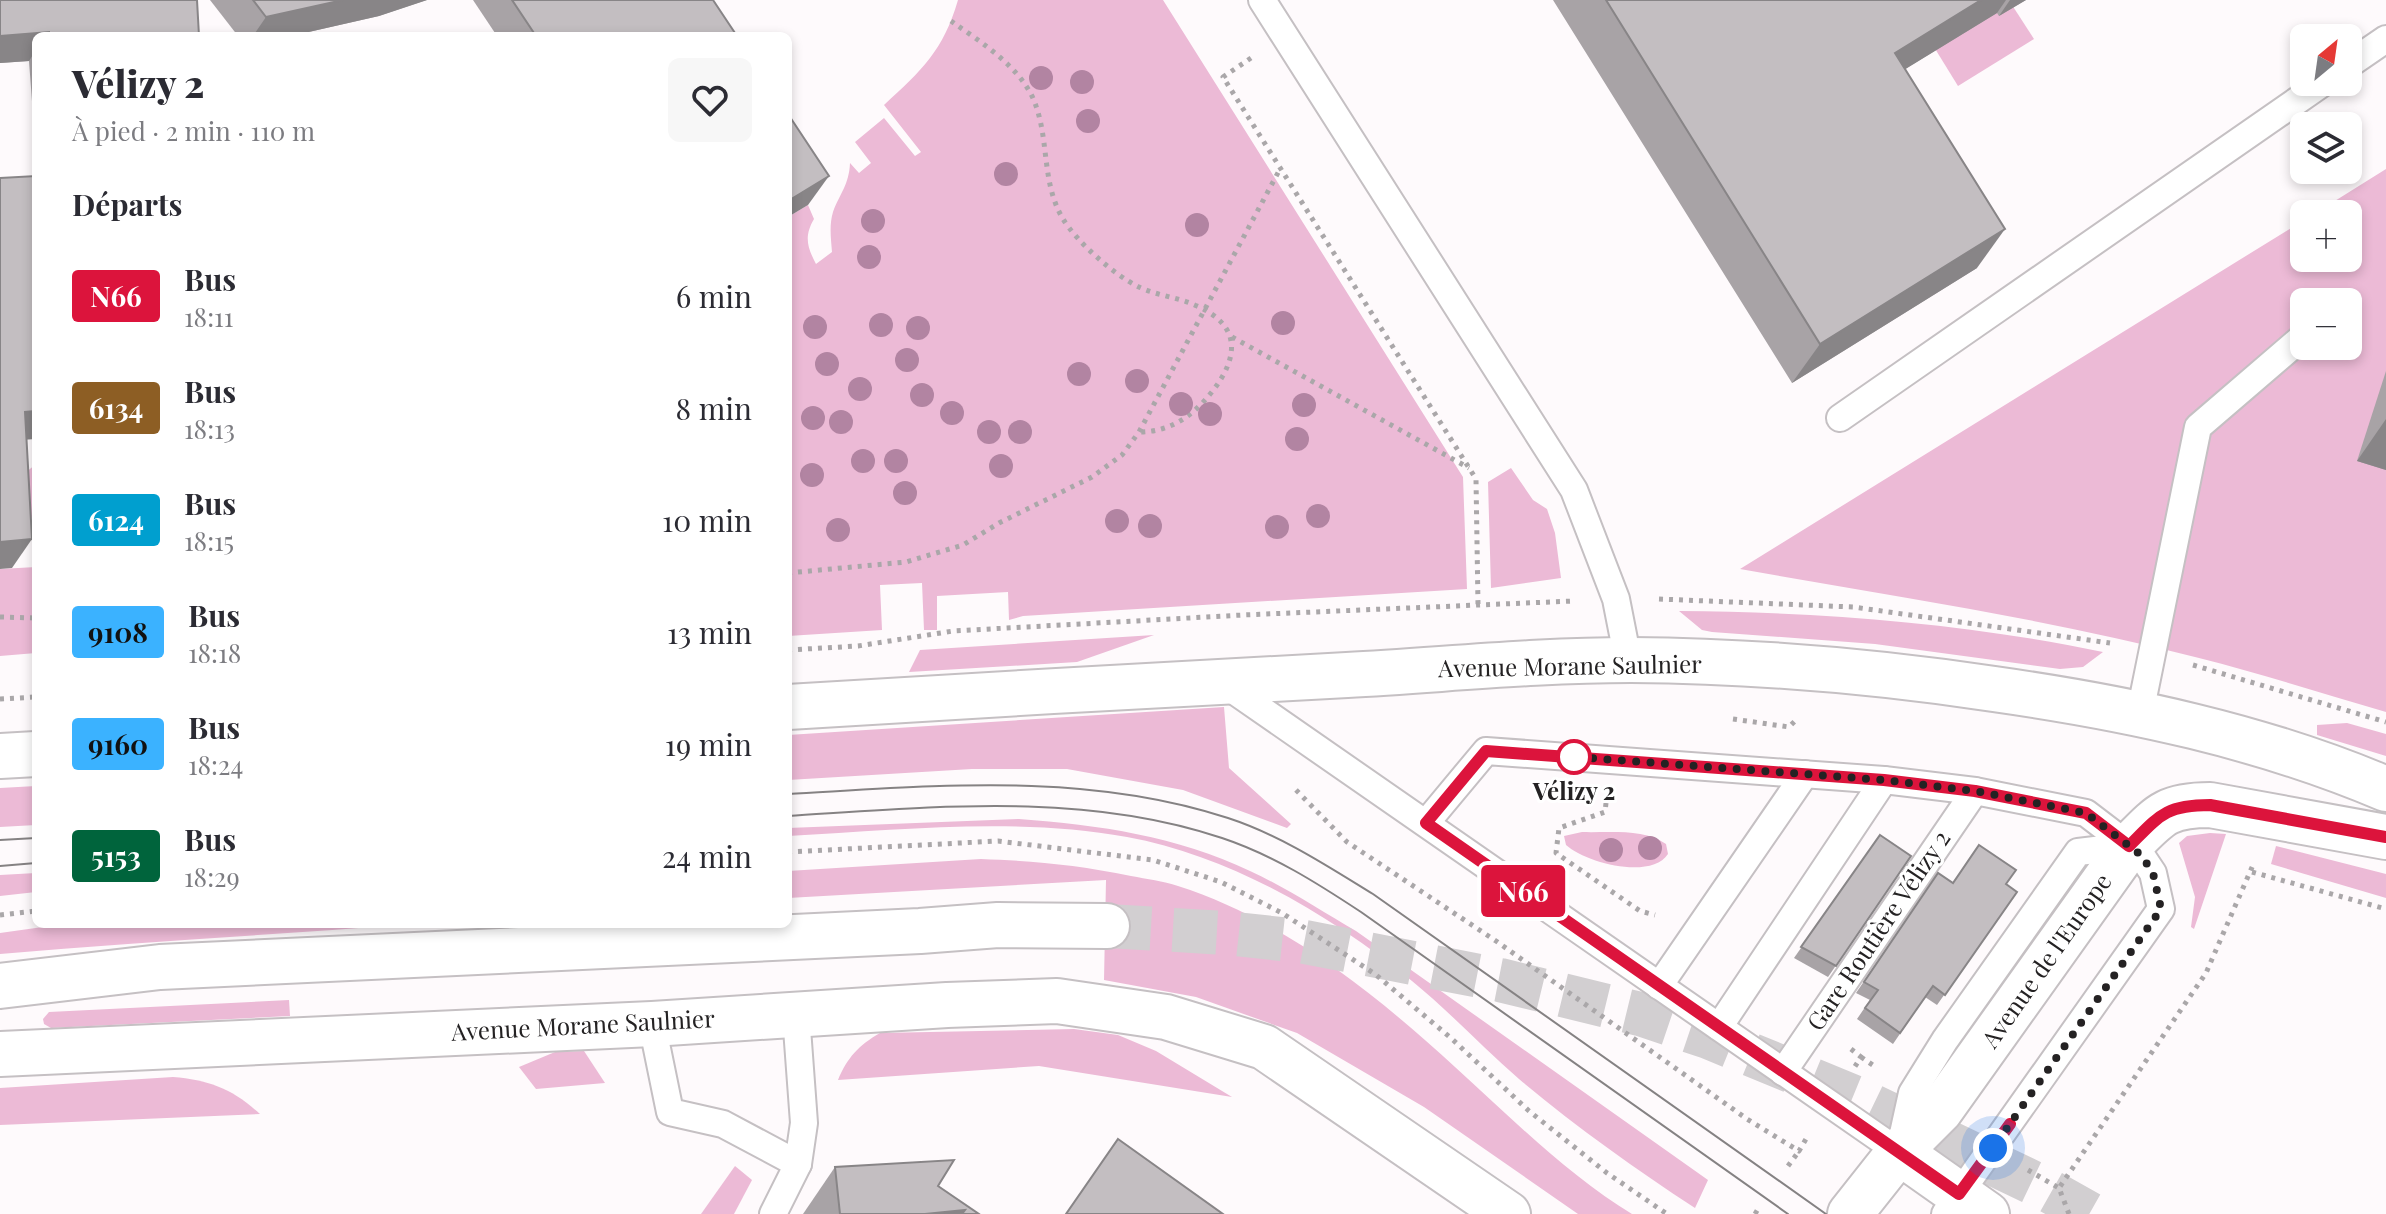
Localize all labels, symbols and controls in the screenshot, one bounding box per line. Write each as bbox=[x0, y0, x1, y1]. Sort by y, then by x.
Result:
north arrow bbox=[2290, 24, 2362, 96]
map controls bbox=[2290, 24, 2362, 360]
text: Vélizy 2 bbox=[72, 57, 204, 108]
button: heart bbox=[668, 58, 752, 142]
button: layers bbox=[2290, 112, 2362, 184]
text: À pied · 2 min · 110 m bbox=[72, 113, 315, 148]
text: Départs bbox=[72, 184, 182, 224]
button: + bbox=[2290, 200, 2362, 272]
text: Bus bbox=[184, 259, 236, 299]
text: 6 min bbox=[676, 276, 752, 316]
text: N66 bbox=[90, 277, 142, 314]
button: − bbox=[2290, 288, 2362, 360]
text: 18:11 bbox=[184, 299, 233, 334]
text: Bus bbox=[184, 371, 236, 411]
text: 8 min bbox=[676, 388, 752, 428]
text: 6134 bbox=[89, 389, 143, 426]
text: 18:13 bbox=[184, 411, 235, 446]
text: Bus bbox=[184, 483, 236, 523]
text: 10 min bbox=[662, 500, 752, 540]
text: 6124 bbox=[88, 501, 144, 538]
text: 18:15 bbox=[184, 523, 234, 558]
text: Bus bbox=[188, 595, 240, 635]
text: 13 min bbox=[667, 612, 752, 652]
text: 9108 bbox=[88, 613, 148, 650]
text: 18:18 bbox=[188, 635, 241, 670]
street label: Avenue Morane Saulnier bbox=[1437, 647, 1702, 683]
text: Bus bbox=[188, 707, 240, 747]
text: 19 min bbox=[665, 724, 752, 764]
text: 9160 bbox=[88, 725, 148, 762]
marker: Vélizy 2 bbox=[1557, 740, 1591, 774]
text: 18:24 bbox=[188, 747, 243, 782]
place label: Vélizy 2 bbox=[1532, 774, 1615, 806]
text: Bus bbox=[184, 819, 236, 859]
street label: Gare Routière Vélizy 2 bbox=[1798, 824, 1956, 1036]
text: 24 min bbox=[662, 836, 752, 876]
text: 5153 bbox=[91, 837, 141, 874]
text: 18:29 bbox=[184, 859, 240, 894]
line badge: N66 bbox=[1477, 865, 1569, 917]
street label: Avenue de l'Europe bbox=[1973, 866, 2118, 1054]
text: N66 bbox=[1497, 872, 1549, 909]
street label: Avenue Morane Saulnier bbox=[449, 1001, 716, 1047]
your location bbox=[1973, 1128, 2013, 1168]

